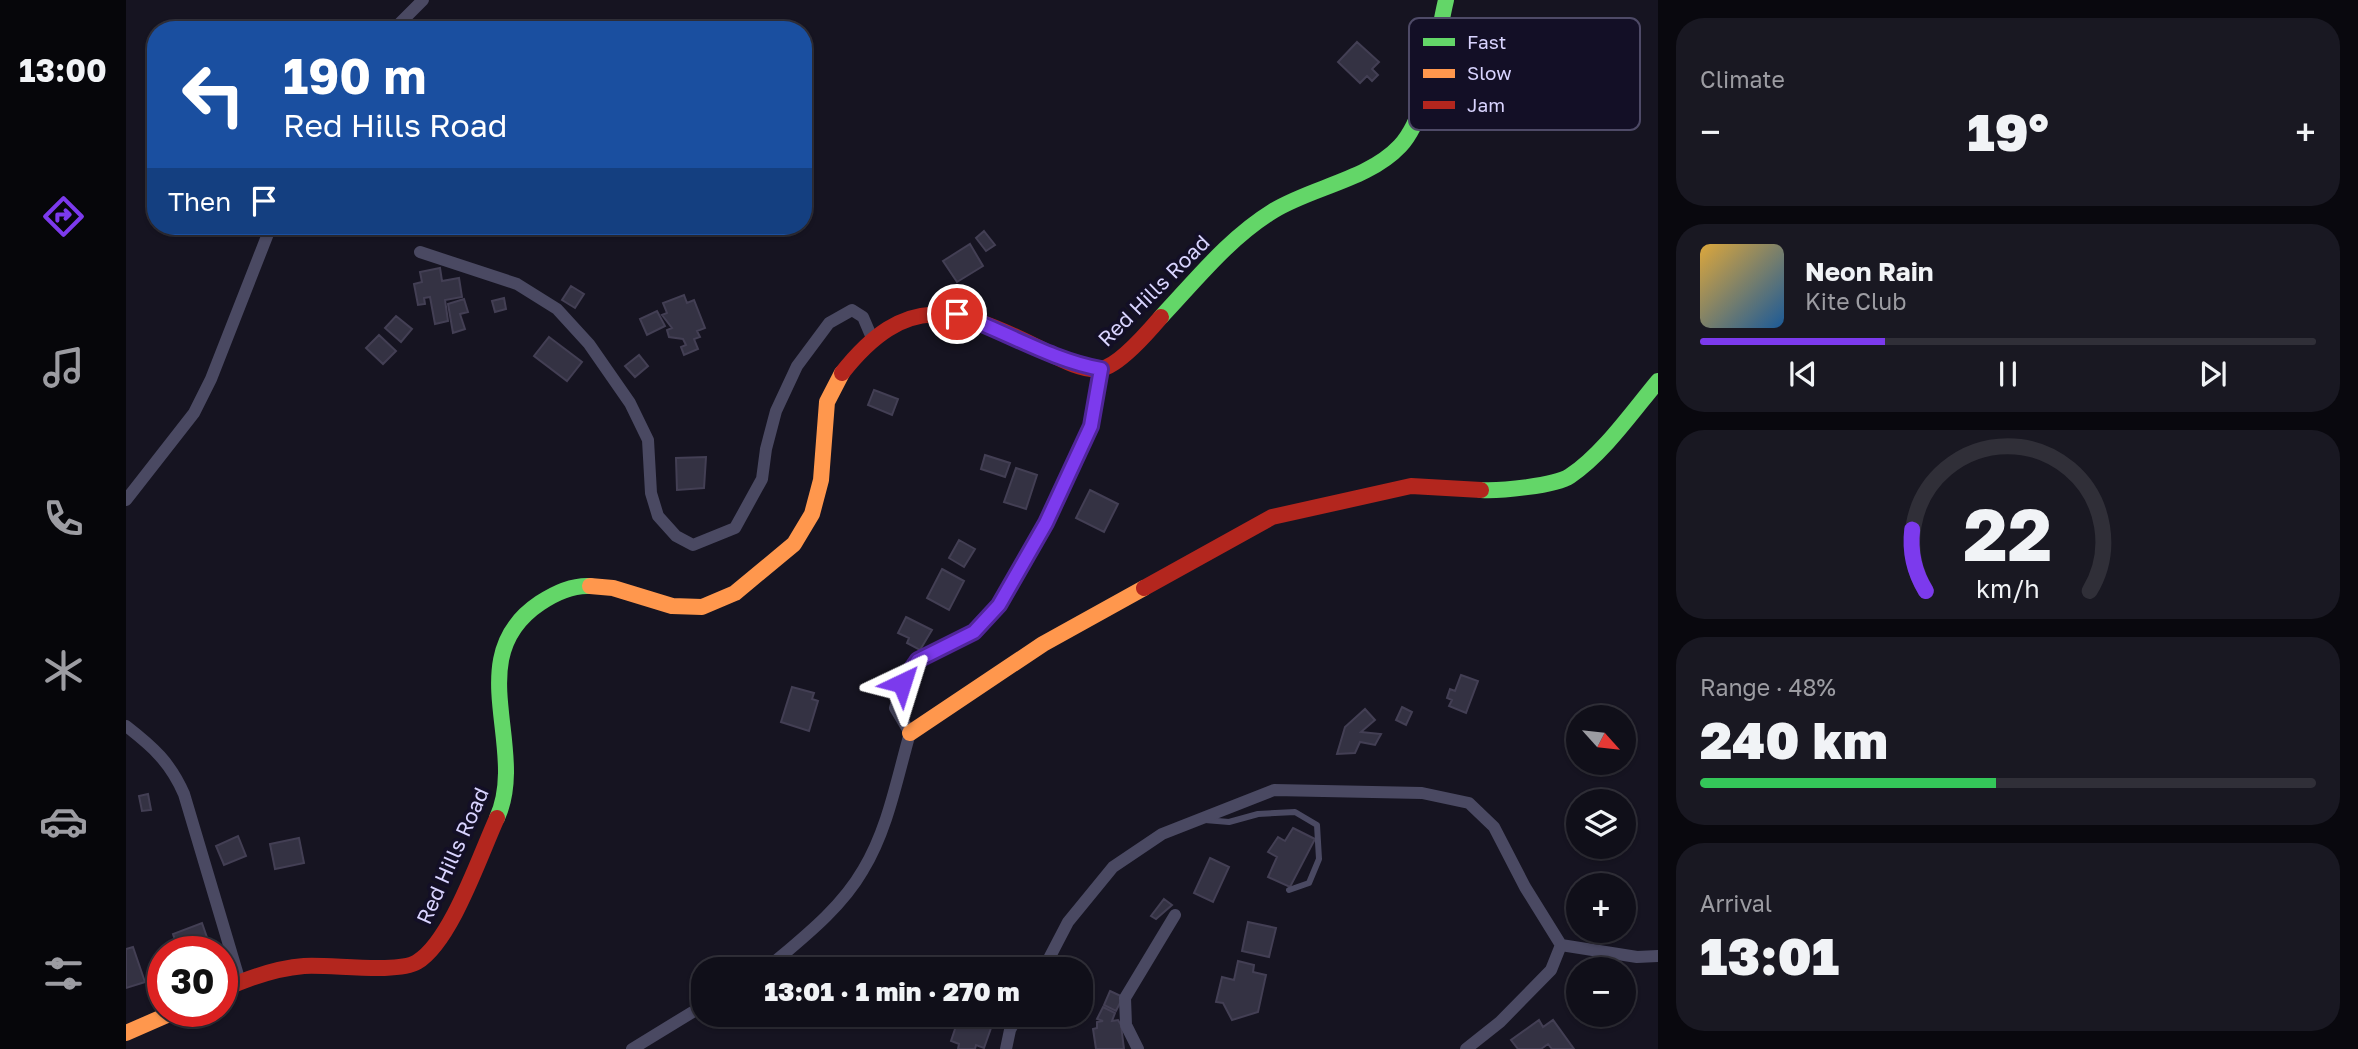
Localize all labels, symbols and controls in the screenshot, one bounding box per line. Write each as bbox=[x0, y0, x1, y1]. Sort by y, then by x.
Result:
legend bbox=[1409, 18, 1640, 130]
text: Fast bbox=[1467, 30, 1506, 53]
text: 190 m bbox=[283, 46, 426, 105]
icon: left bbox=[168, 49, 259, 140]
text: 13:00 bbox=[19, 51, 107, 89]
text: Slow bbox=[1467, 61, 1512, 84]
text: Climate bbox=[1700, 65, 1785, 93]
text: Jam bbox=[1467, 93, 1505, 116]
text: 19° bbox=[1967, 100, 2049, 162]
text: Red Hills Road bbox=[283, 106, 507, 144]
text: − bbox=[1700, 109, 1721, 154]
text: + bbox=[2295, 109, 2316, 154]
icon: arrive bbox=[245, 182, 283, 220]
text: Then bbox=[168, 186, 231, 217]
icon: directions bbox=[39, 192, 88, 241]
street label: Red Hills Road bbox=[1092, 229, 1215, 352]
text: Neon Rain bbox=[1805, 256, 1934, 287]
pin bbox=[927, 284, 987, 344]
text: Kite Club bbox=[1805, 287, 1906, 315]
icon: arrive bbox=[938, 295, 976, 333]
icon: music bbox=[39, 343, 88, 392]
icon: previous bbox=[1784, 355, 1822, 393]
icon: pause bbox=[1989, 355, 2027, 393]
icon: next bbox=[2194, 355, 2232, 393]
text: 22 bbox=[1964, 490, 2052, 577]
icon: phone bbox=[39, 494, 88, 543]
text: km/h bbox=[1976, 572, 2040, 603]
icon: climate bbox=[39, 646, 88, 695]
position arrow bbox=[865, 646, 939, 720]
text: Range · 48% bbox=[1700, 673, 1836, 701]
north arrow bbox=[1566, 705, 1636, 775]
map controls bbox=[1566, 705, 1636, 1027]
text: 240 km bbox=[1700, 708, 1888, 770]
street label: Red Hills Road bbox=[410, 783, 494, 928]
button: layers bbox=[1566, 789, 1636, 859]
icon: car bbox=[39, 797, 88, 846]
button: + bbox=[1566, 873, 1636, 943]
text: Arrival bbox=[1700, 889, 1772, 917]
text: 13:01 bbox=[1700, 924, 1839, 986]
speed limit sign: 30 bbox=[147, 936, 238, 1027]
icon: filters bbox=[39, 949, 88, 998]
button: − bbox=[1566, 957, 1636, 1027]
text: 13:01 · 1 min · 270 m bbox=[764, 976, 1020, 1007]

